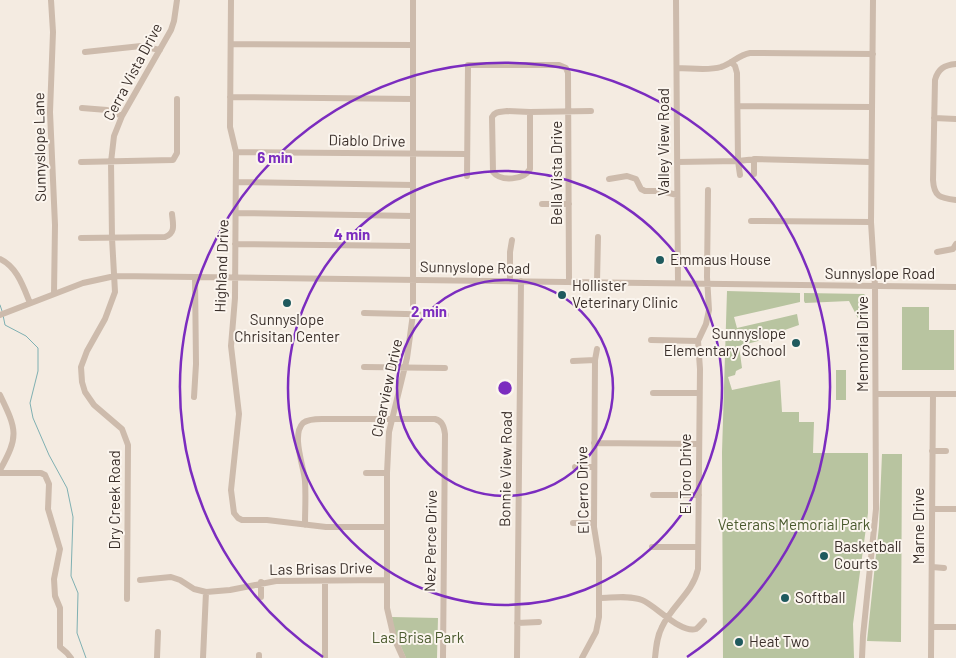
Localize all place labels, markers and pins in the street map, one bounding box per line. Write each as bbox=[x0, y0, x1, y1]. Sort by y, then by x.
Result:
place label: Emmaus House bbox=[670, 250, 771, 268]
marker: Emmaus House bbox=[654, 254, 666, 266]
place label: Hollister Veterinary Clinic bbox=[572, 276, 678, 311]
marker: Hollister Veterinary Clinic bbox=[556, 289, 568, 301]
marker: Sunnyslope Chrisitan Center bbox=[281, 297, 293, 309]
place label: Sunnyslope Chrisitan Center bbox=[234, 310, 340, 345]
place label: Sunnyslope Elementary School bbox=[664, 324, 786, 359]
marker: Sunnyslope Elementary School bbox=[790, 337, 802, 349]
centre of rings bbox=[496, 379, 514, 397]
place label: Basketball Courts bbox=[834, 537, 902, 572]
marker: Basketball Courts bbox=[818, 550, 830, 562]
place label: Softball bbox=[795, 588, 845, 606]
marker: Softball bbox=[779, 592, 791, 604]
place label: Heat Two bbox=[749, 632, 810, 650]
marker: Heat Two bbox=[733, 636, 745, 648]

